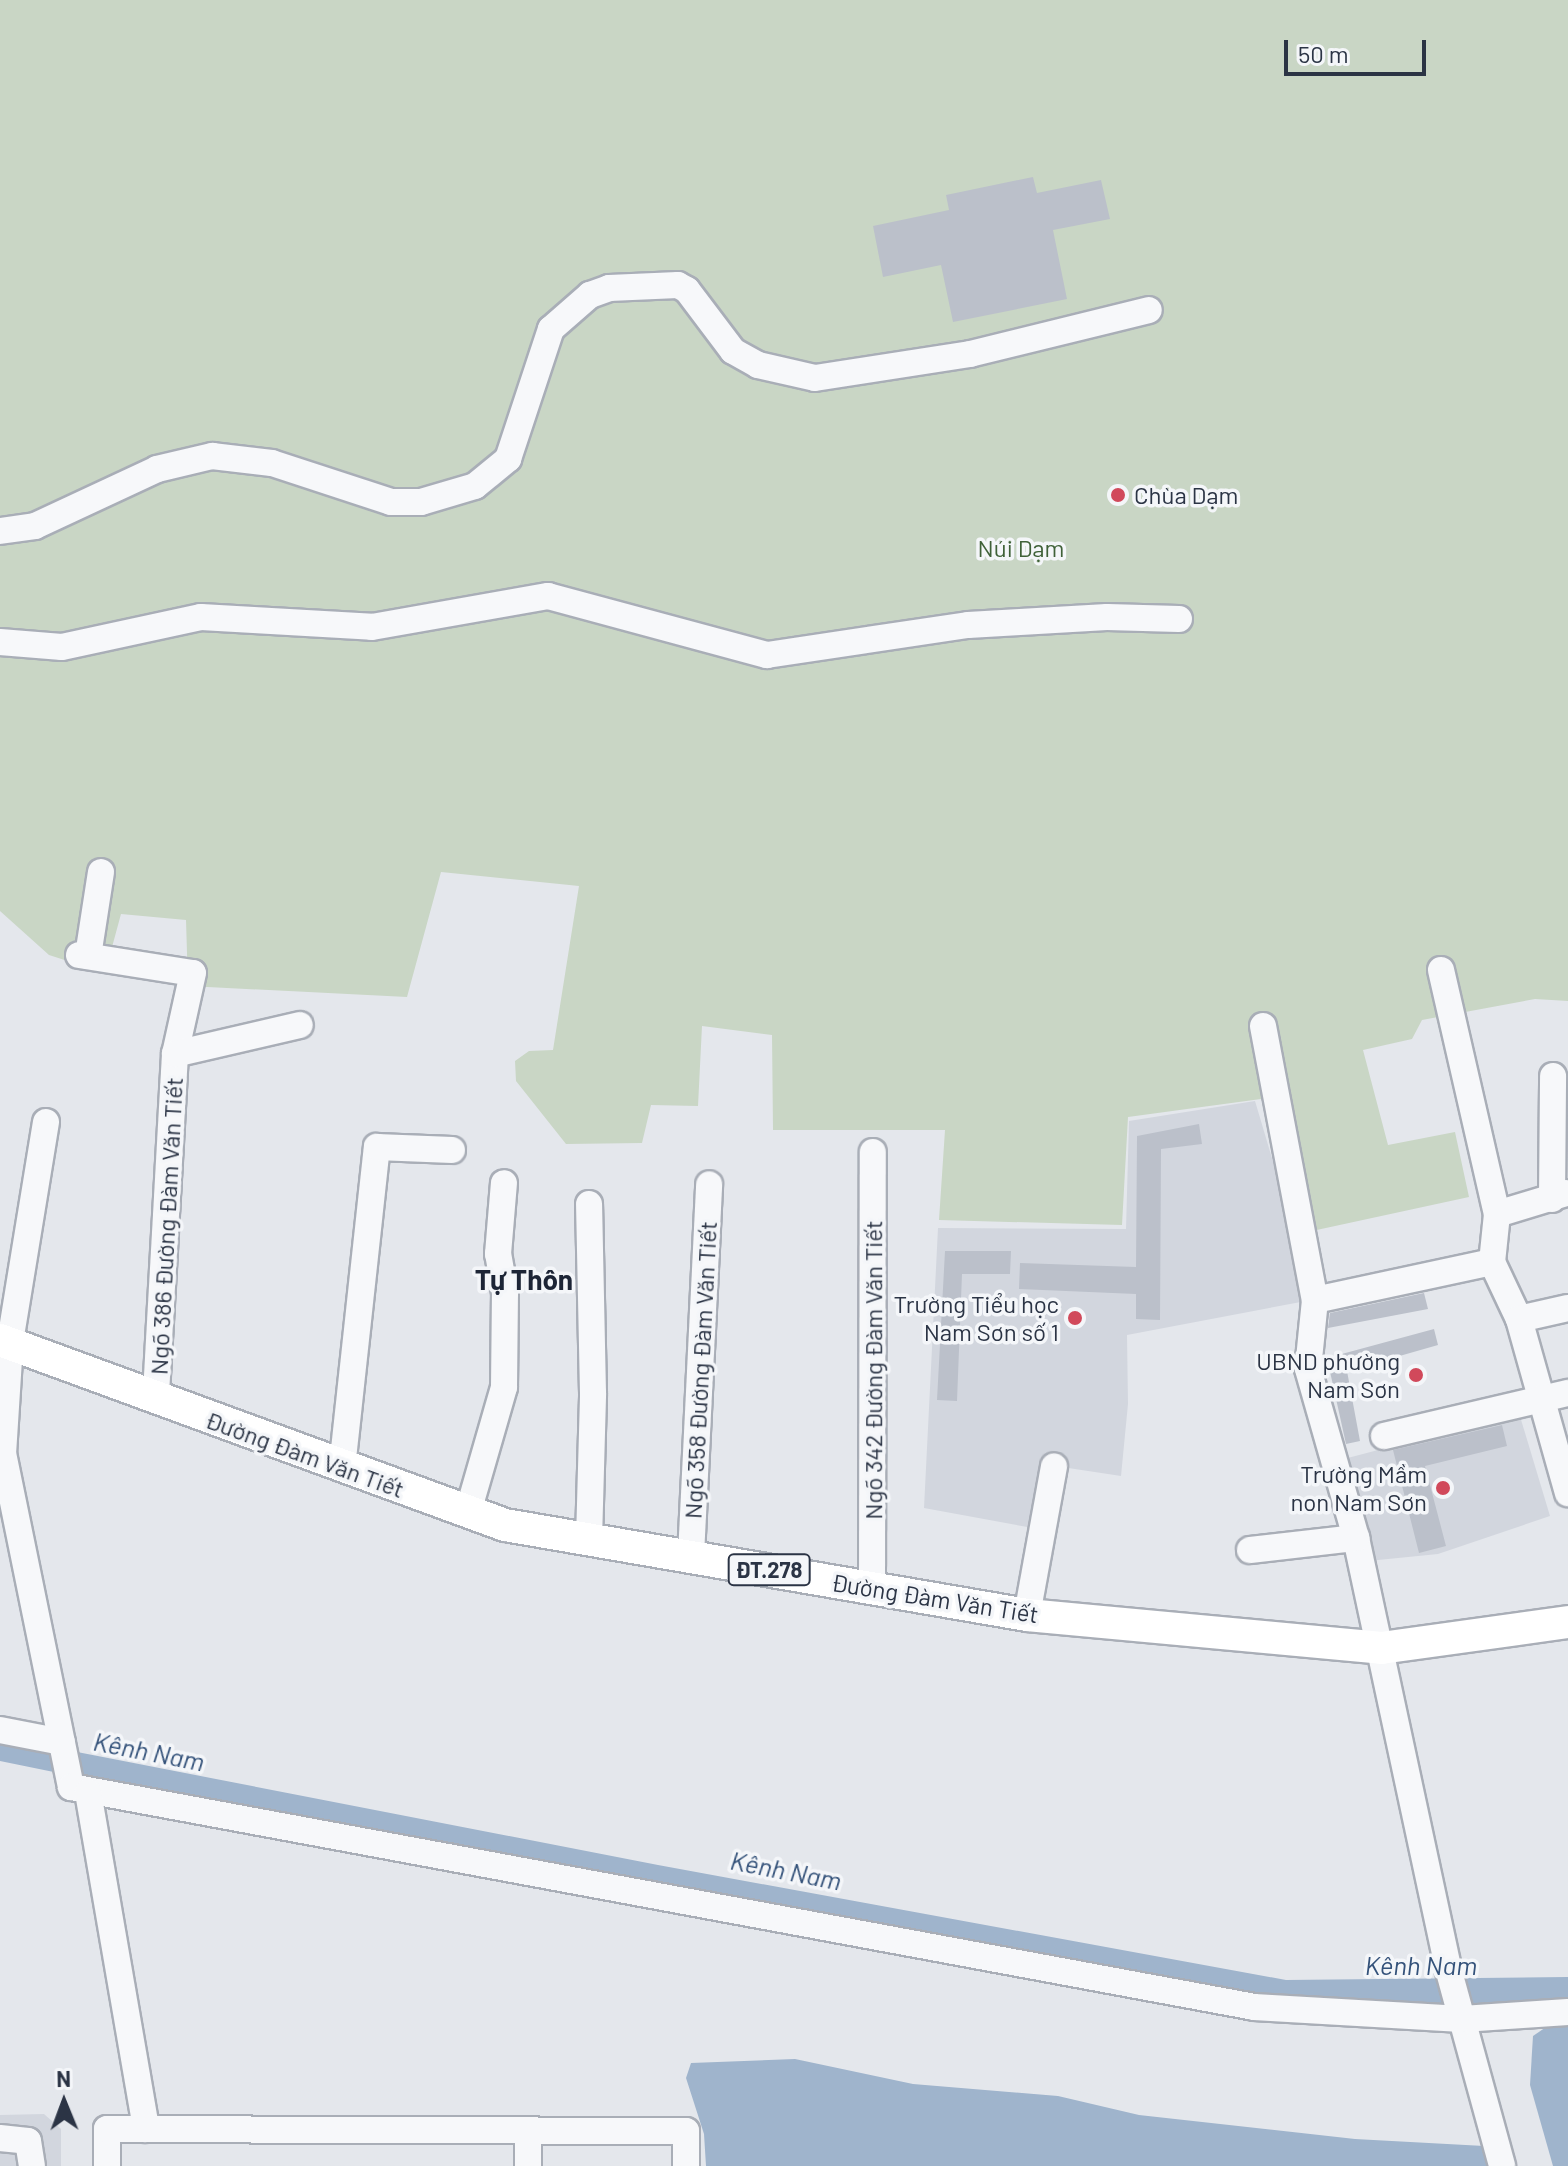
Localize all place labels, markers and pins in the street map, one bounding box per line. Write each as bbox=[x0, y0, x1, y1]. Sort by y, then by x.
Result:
place label: Chùa Dạm bbox=[1134, 481, 1238, 509]
marker: Chùa Dạm bbox=[1109, 486, 1127, 504]
place label: Trường Tiểu học Nam Sơn số 1 bbox=[893, 1290, 1059, 1346]
marker: Trường Tiểu học Nam Sơn số 1 bbox=[1066, 1309, 1084, 1327]
place label: UBND phường Nam Sơn bbox=[1256, 1347, 1400, 1403]
marker: UBND phường Nam Sơn bbox=[1407, 1366, 1425, 1384]
place label: Trường Mầm non Nam Sơn bbox=[1290, 1460, 1427, 1516]
marker: Trường Mầm non Nam Sơn bbox=[1434, 1479, 1452, 1497]

